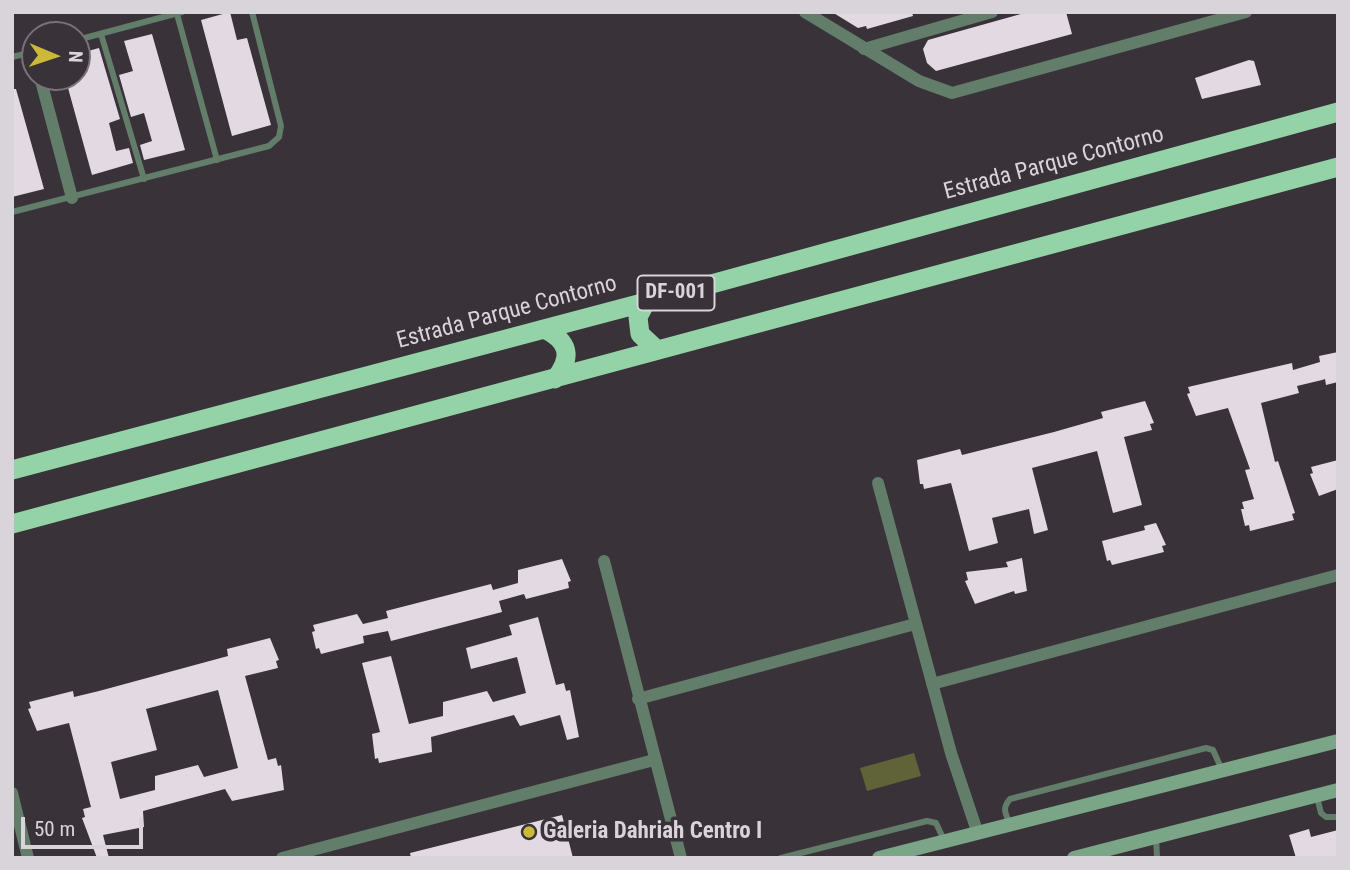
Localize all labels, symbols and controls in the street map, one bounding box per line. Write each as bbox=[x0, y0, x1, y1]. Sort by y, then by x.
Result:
north arrow bbox=[21, 21, 91, 91]
text: N bbox=[64, 50, 87, 63]
street label: Estrada Parque Contorno bbox=[941, 121, 1167, 207]
street label: Estrada Parque Contorno bbox=[394, 270, 620, 356]
road number: DF-001 bbox=[638, 276, 714, 310]
scale bar bbox=[24, 804, 147, 848]
text: 50 m bbox=[34, 817, 75, 841]
place label: Galeria Dahriah Centro I bbox=[543, 818, 762, 846]
marker: Galeria Dahriah Centro I bbox=[521, 824, 537, 840]

